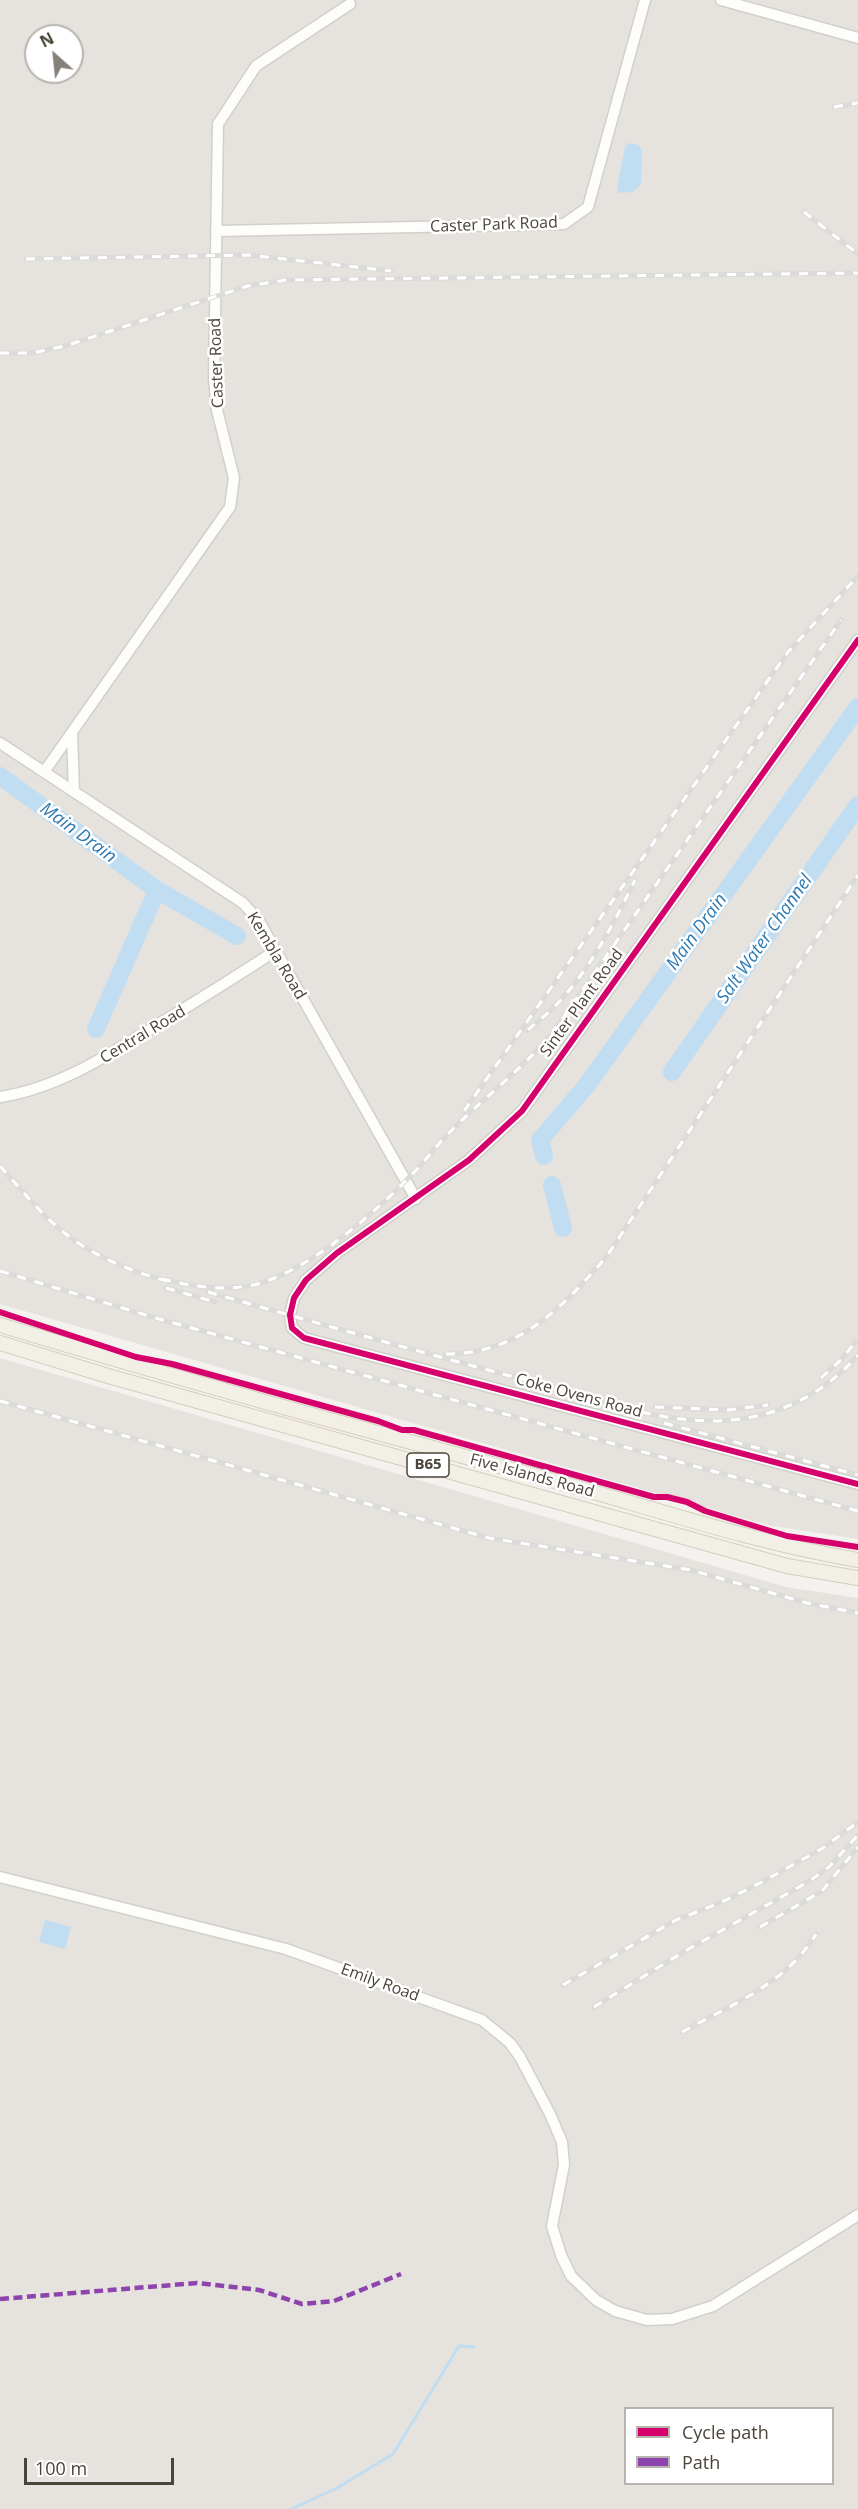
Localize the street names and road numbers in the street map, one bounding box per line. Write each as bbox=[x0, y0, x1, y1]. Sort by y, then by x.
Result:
street label: Caster Park Road bbox=[430, 213, 558, 237]
street label: Caster Road bbox=[206, 318, 228, 408]
street label: Kembla Road bbox=[242, 909, 310, 1003]
street label: Sinter Plant Road bbox=[536, 945, 628, 1061]
street label: Central Road bbox=[97, 1002, 189, 1068]
street label: Coke Ovens Road bbox=[514, 1370, 644, 1422]
street label: Five Islands Road bbox=[468, 1450, 596, 1502]
road number: B65 bbox=[407, 1453, 449, 1477]
street label: Emily Road bbox=[338, 1960, 422, 2006]

